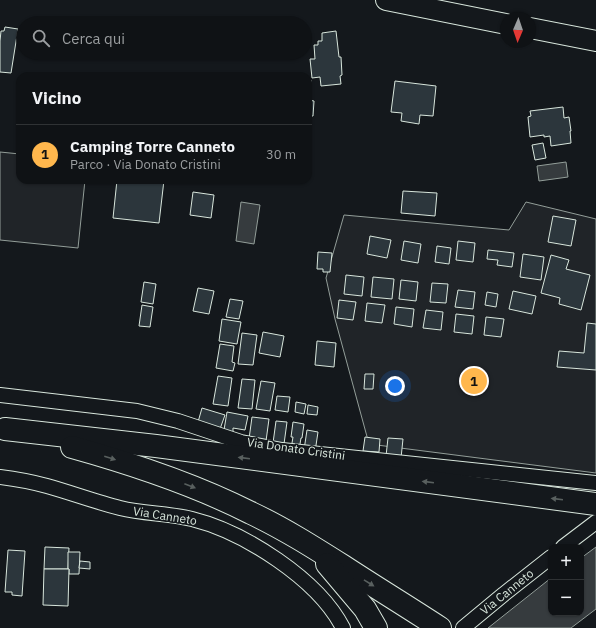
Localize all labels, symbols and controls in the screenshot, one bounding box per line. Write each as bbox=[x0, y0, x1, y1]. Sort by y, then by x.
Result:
north arrow bbox=[500, 12, 536, 48]
search box bbox=[16, 16, 312, 60]
icon: search bbox=[30, 27, 52, 49]
text: Cerca qui bbox=[62, 29, 125, 48]
text: Vicino bbox=[32, 87, 81, 109]
text: Camping Torre Canneto bbox=[70, 137, 235, 156]
text: 1 bbox=[41, 146, 49, 163]
text: 30 m bbox=[266, 146, 296, 163]
text: Parco · Via Donato Cristini bbox=[70, 156, 221, 173]
pin: 1 bbox=[461, 366, 487, 396]
your location bbox=[385, 376, 405, 396]
street label: Via Donato Cristini bbox=[246, 434, 346, 463]
one-way arrow bbox=[238, 455, 250, 461]
one-way arrow bbox=[105, 456, 117, 462]
one-way arrow bbox=[422, 479, 434, 485]
one-way arrow bbox=[185, 484, 197, 490]
one-way arrow bbox=[551, 496, 563, 502]
street label: Via Canneto bbox=[132, 503, 198, 528]
map controls bbox=[548, 544, 584, 616]
button: + bbox=[548, 544, 584, 580]
street label: Via Canneto bbox=[477, 565, 537, 618]
one-way arrow bbox=[363, 579, 374, 586]
button: − bbox=[548, 580, 584, 616]

